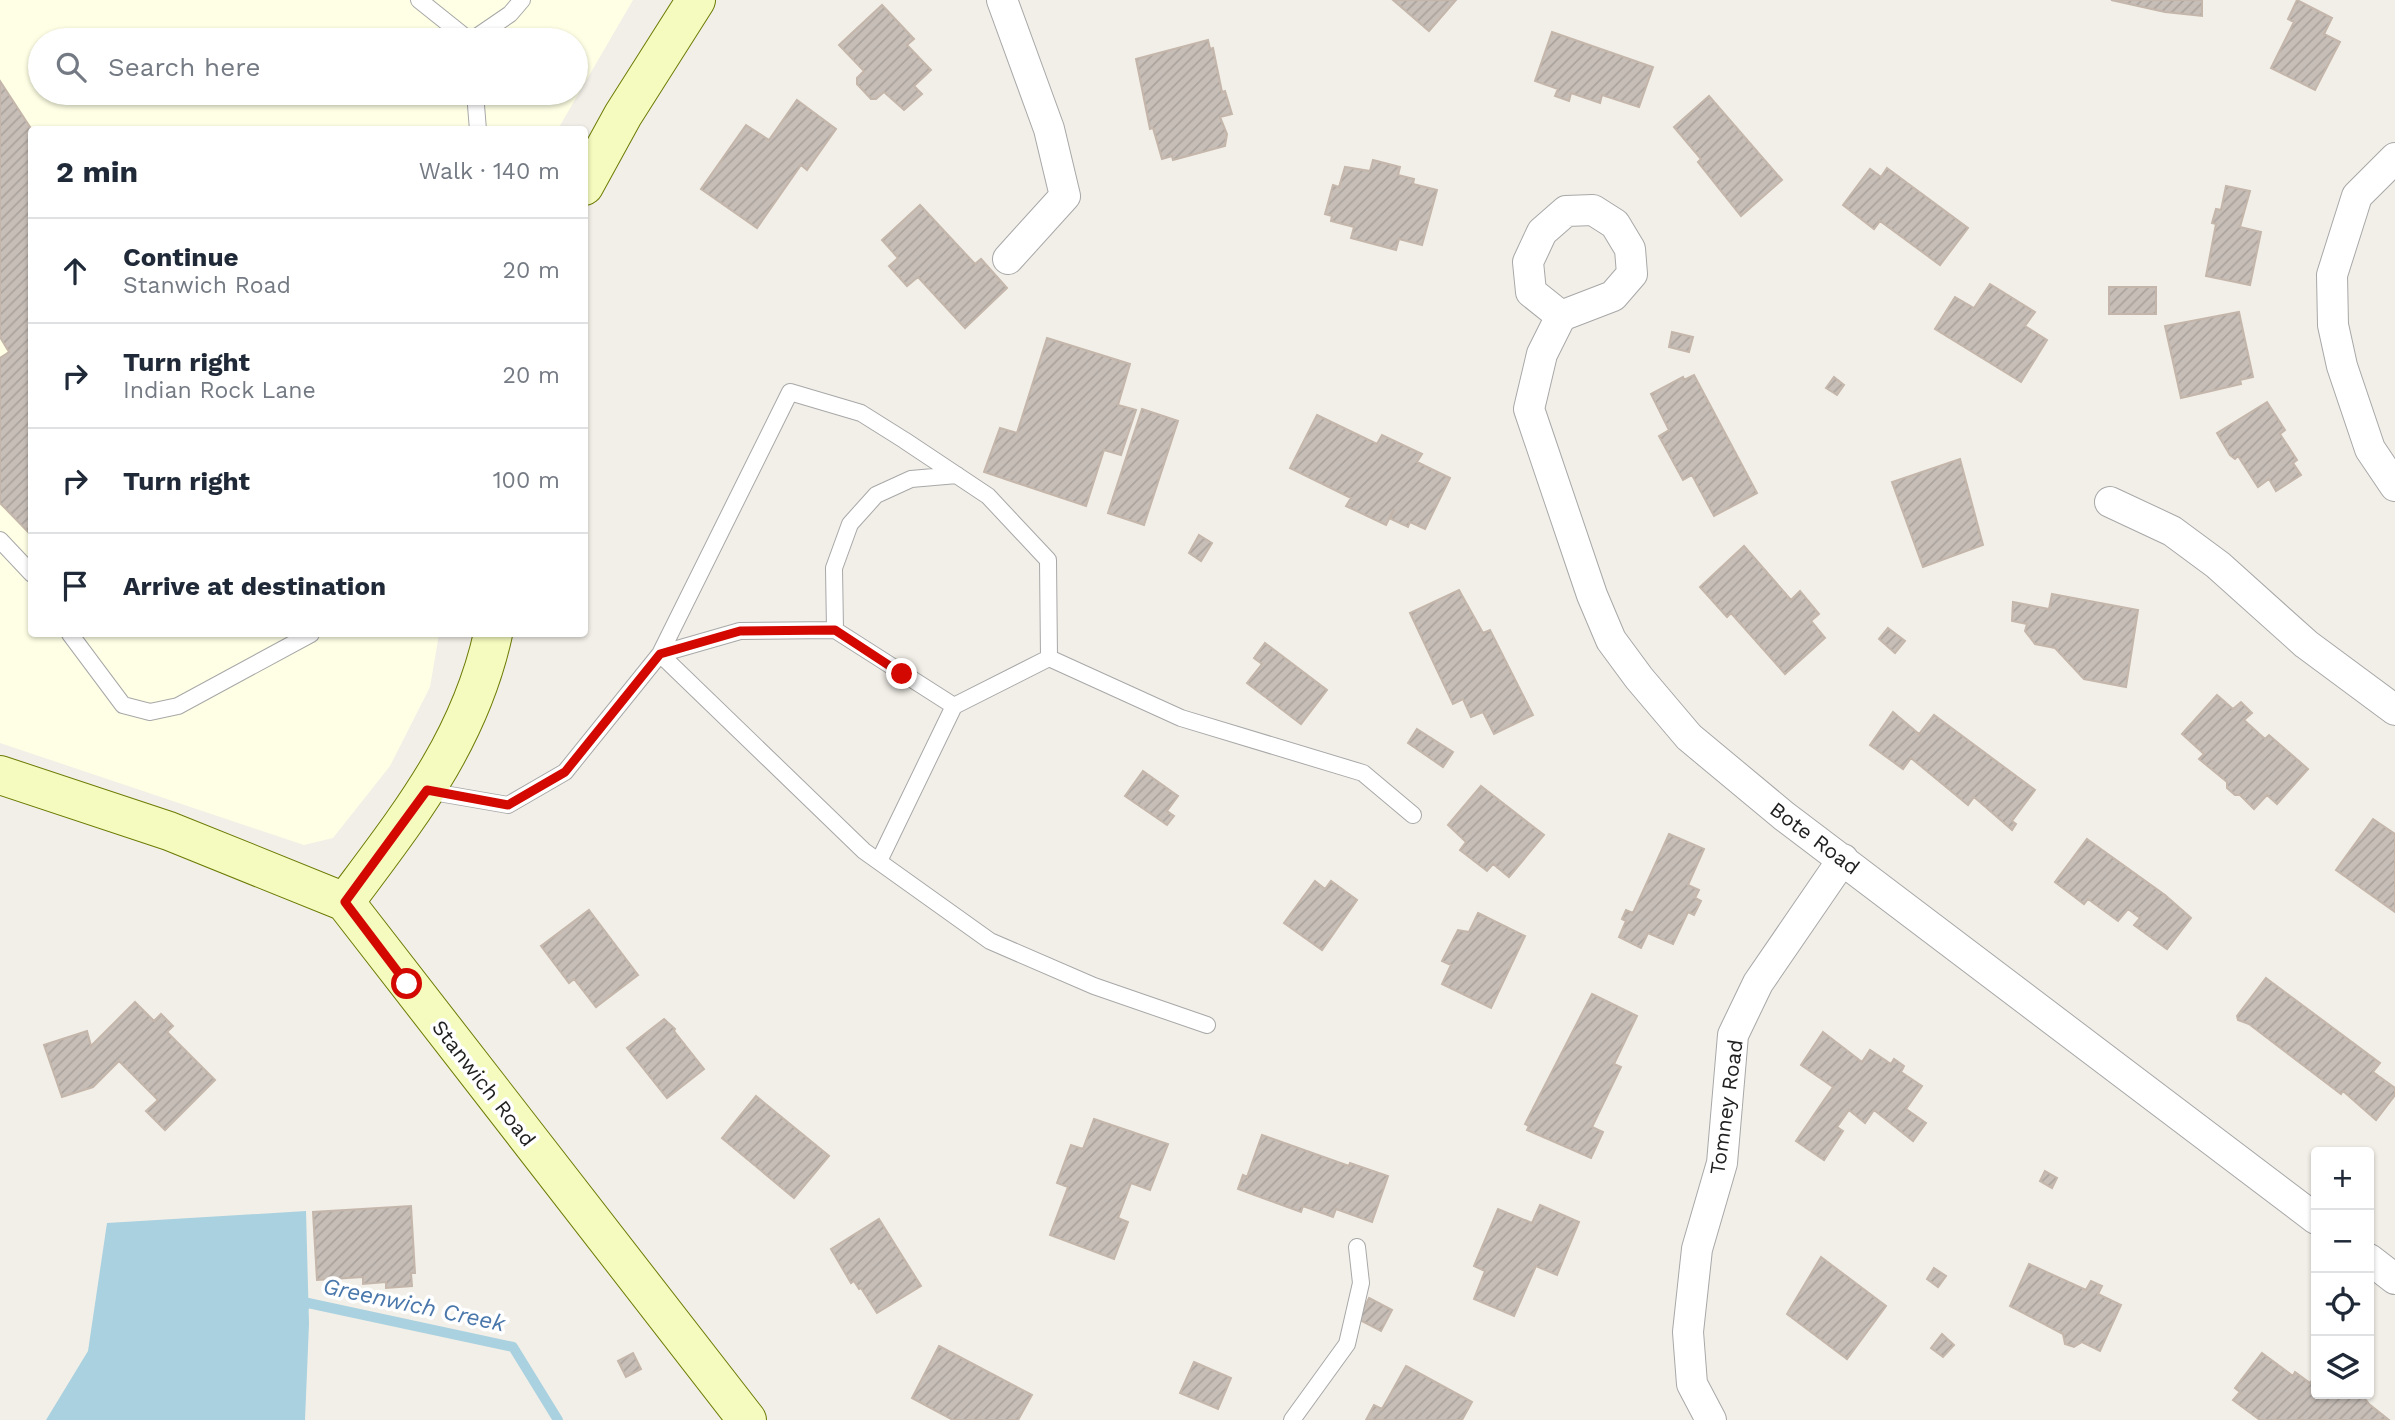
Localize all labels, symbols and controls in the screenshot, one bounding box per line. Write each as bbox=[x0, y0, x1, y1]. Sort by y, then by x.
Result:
search box bbox=[28, 28, 588, 105]
icon: search bbox=[52, 48, 90, 86]
text: Search here bbox=[108, 52, 260, 82]
text: 2 min bbox=[56, 154, 138, 189]
text: Walk · 140 m bbox=[419, 158, 560, 185]
text: Continue bbox=[123, 242, 239, 272]
icon: ahead bbox=[56, 252, 94, 290]
text: 20 m bbox=[503, 257, 560, 284]
text: Stanwich Road bbox=[123, 272, 291, 299]
text: Turn right bbox=[123, 347, 250, 377]
icon: right bbox=[56, 357, 94, 395]
text: 20 m bbox=[503, 362, 560, 389]
text: Indian Rock Lane bbox=[123, 377, 316, 404]
icon: right bbox=[56, 462, 94, 500]
text: Turn right bbox=[123, 466, 250, 496]
text: 100 m bbox=[493, 467, 560, 494]
icon: arrive bbox=[56, 567, 94, 605]
text: Arrive at destination bbox=[123, 571, 386, 601]
route end bbox=[886, 658, 917, 689]
street label: Bote Road bbox=[1765, 796, 1865, 880]
route start bbox=[391, 968, 422, 999]
street label: Stanwich Road bbox=[427, 1015, 541, 1151]
street label: Tomney Road bbox=[1704, 1038, 1748, 1176]
map controls bbox=[2311, 1147, 2374, 1399]
button: + bbox=[2311, 1147, 2374, 1210]
button: − bbox=[2311, 1210, 2374, 1273]
water label: Greenwich Creek bbox=[320, 1273, 509, 1338]
button: locate bbox=[2311, 1273, 2374, 1336]
button: layers bbox=[2311, 1336, 2374, 1399]

